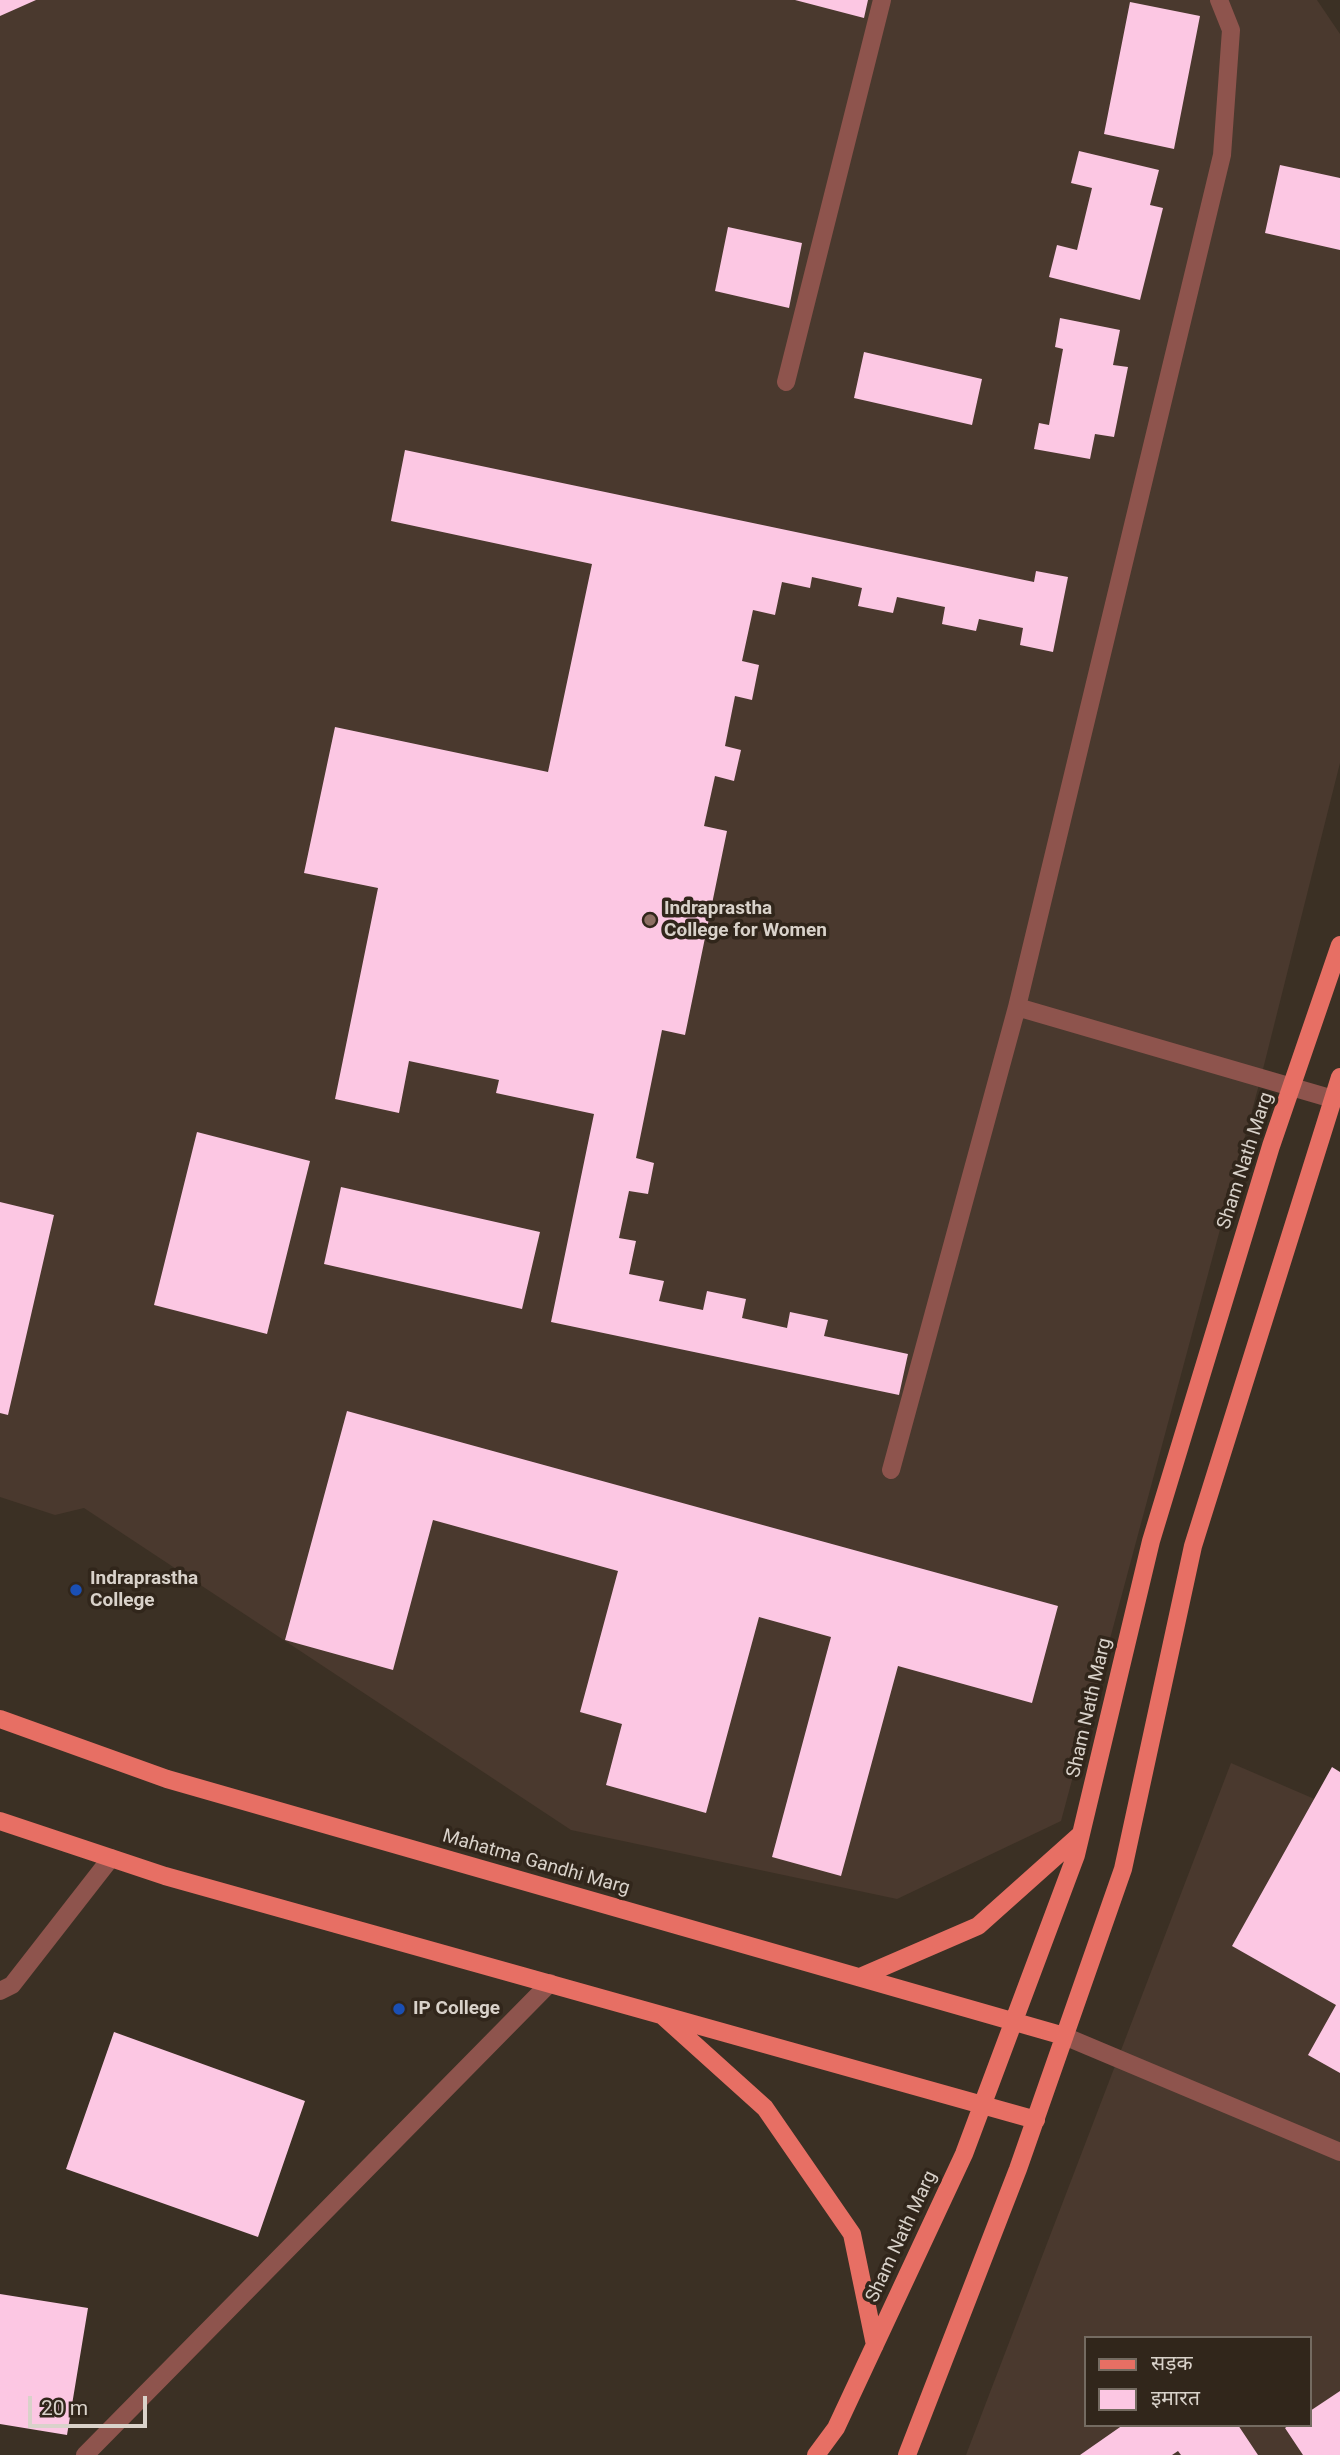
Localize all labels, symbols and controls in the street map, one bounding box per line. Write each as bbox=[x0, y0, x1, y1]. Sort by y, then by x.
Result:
place label: Indraprastha College for Women bbox=[664, 898, 827, 942]
marker: Indraprastha College for Women bbox=[642, 912, 658, 928]
street label: Sham Nath Marg bbox=[1213, 1090, 1279, 1232]
place label: Indraprastha College bbox=[90, 1568, 198, 1612]
marker: Indraprastha College bbox=[68, 1582, 84, 1598]
street label: Sham Nath Marg bbox=[1063, 1636, 1117, 1780]
street label: Mahatma Gandhi Marg bbox=[440, 1825, 632, 1901]
place label: IP College bbox=[413, 1998, 500, 2020]
marker: IP College bbox=[391, 2001, 407, 2017]
street label: Sham Nath Marg bbox=[862, 2168, 942, 2306]
legend bbox=[1084, 2336, 1312, 2427]
text: सड़क bbox=[1151, 2351, 1193, 2375]
scale bar bbox=[32, 2382, 150, 2426]
text: इमारत bbox=[1151, 2386, 1200, 2410]
text: 20 m bbox=[41, 2396, 88, 2420]

